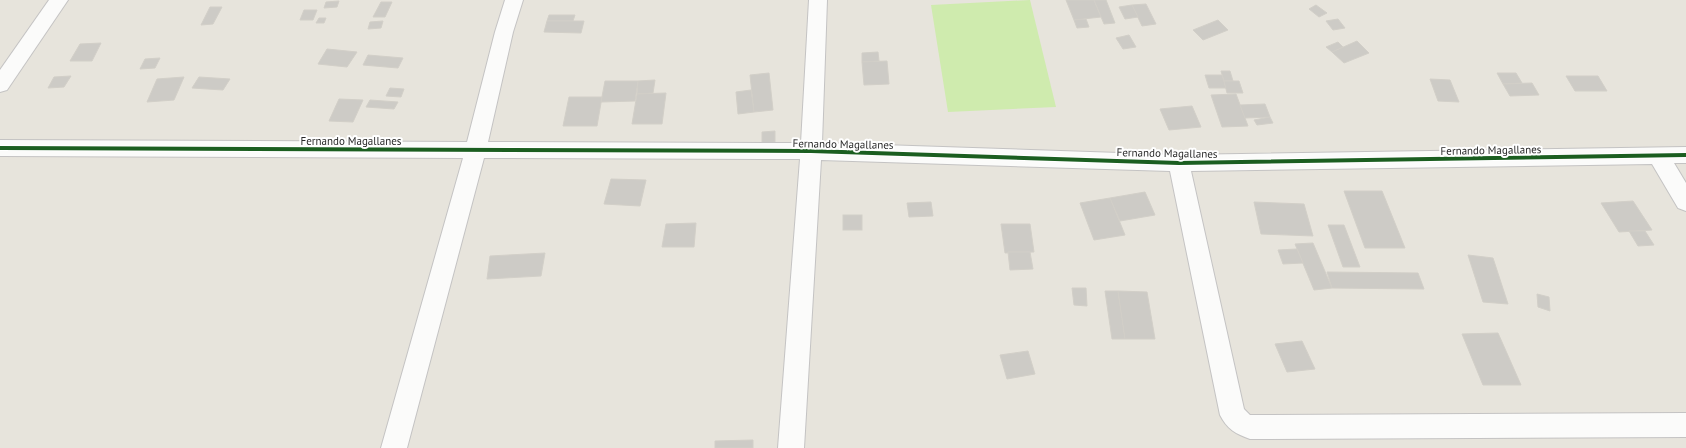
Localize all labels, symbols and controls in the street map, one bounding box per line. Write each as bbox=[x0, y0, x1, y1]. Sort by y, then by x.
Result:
street label: Fernando Magallanes bbox=[301, 134, 402, 148]
street label: Fernando Magallanes bbox=[792, 136, 894, 152]
street label: Fernando Magallanes bbox=[1440, 142, 1542, 158]
street label: Fernando Magallanes bbox=[1116, 145, 1218, 161]

